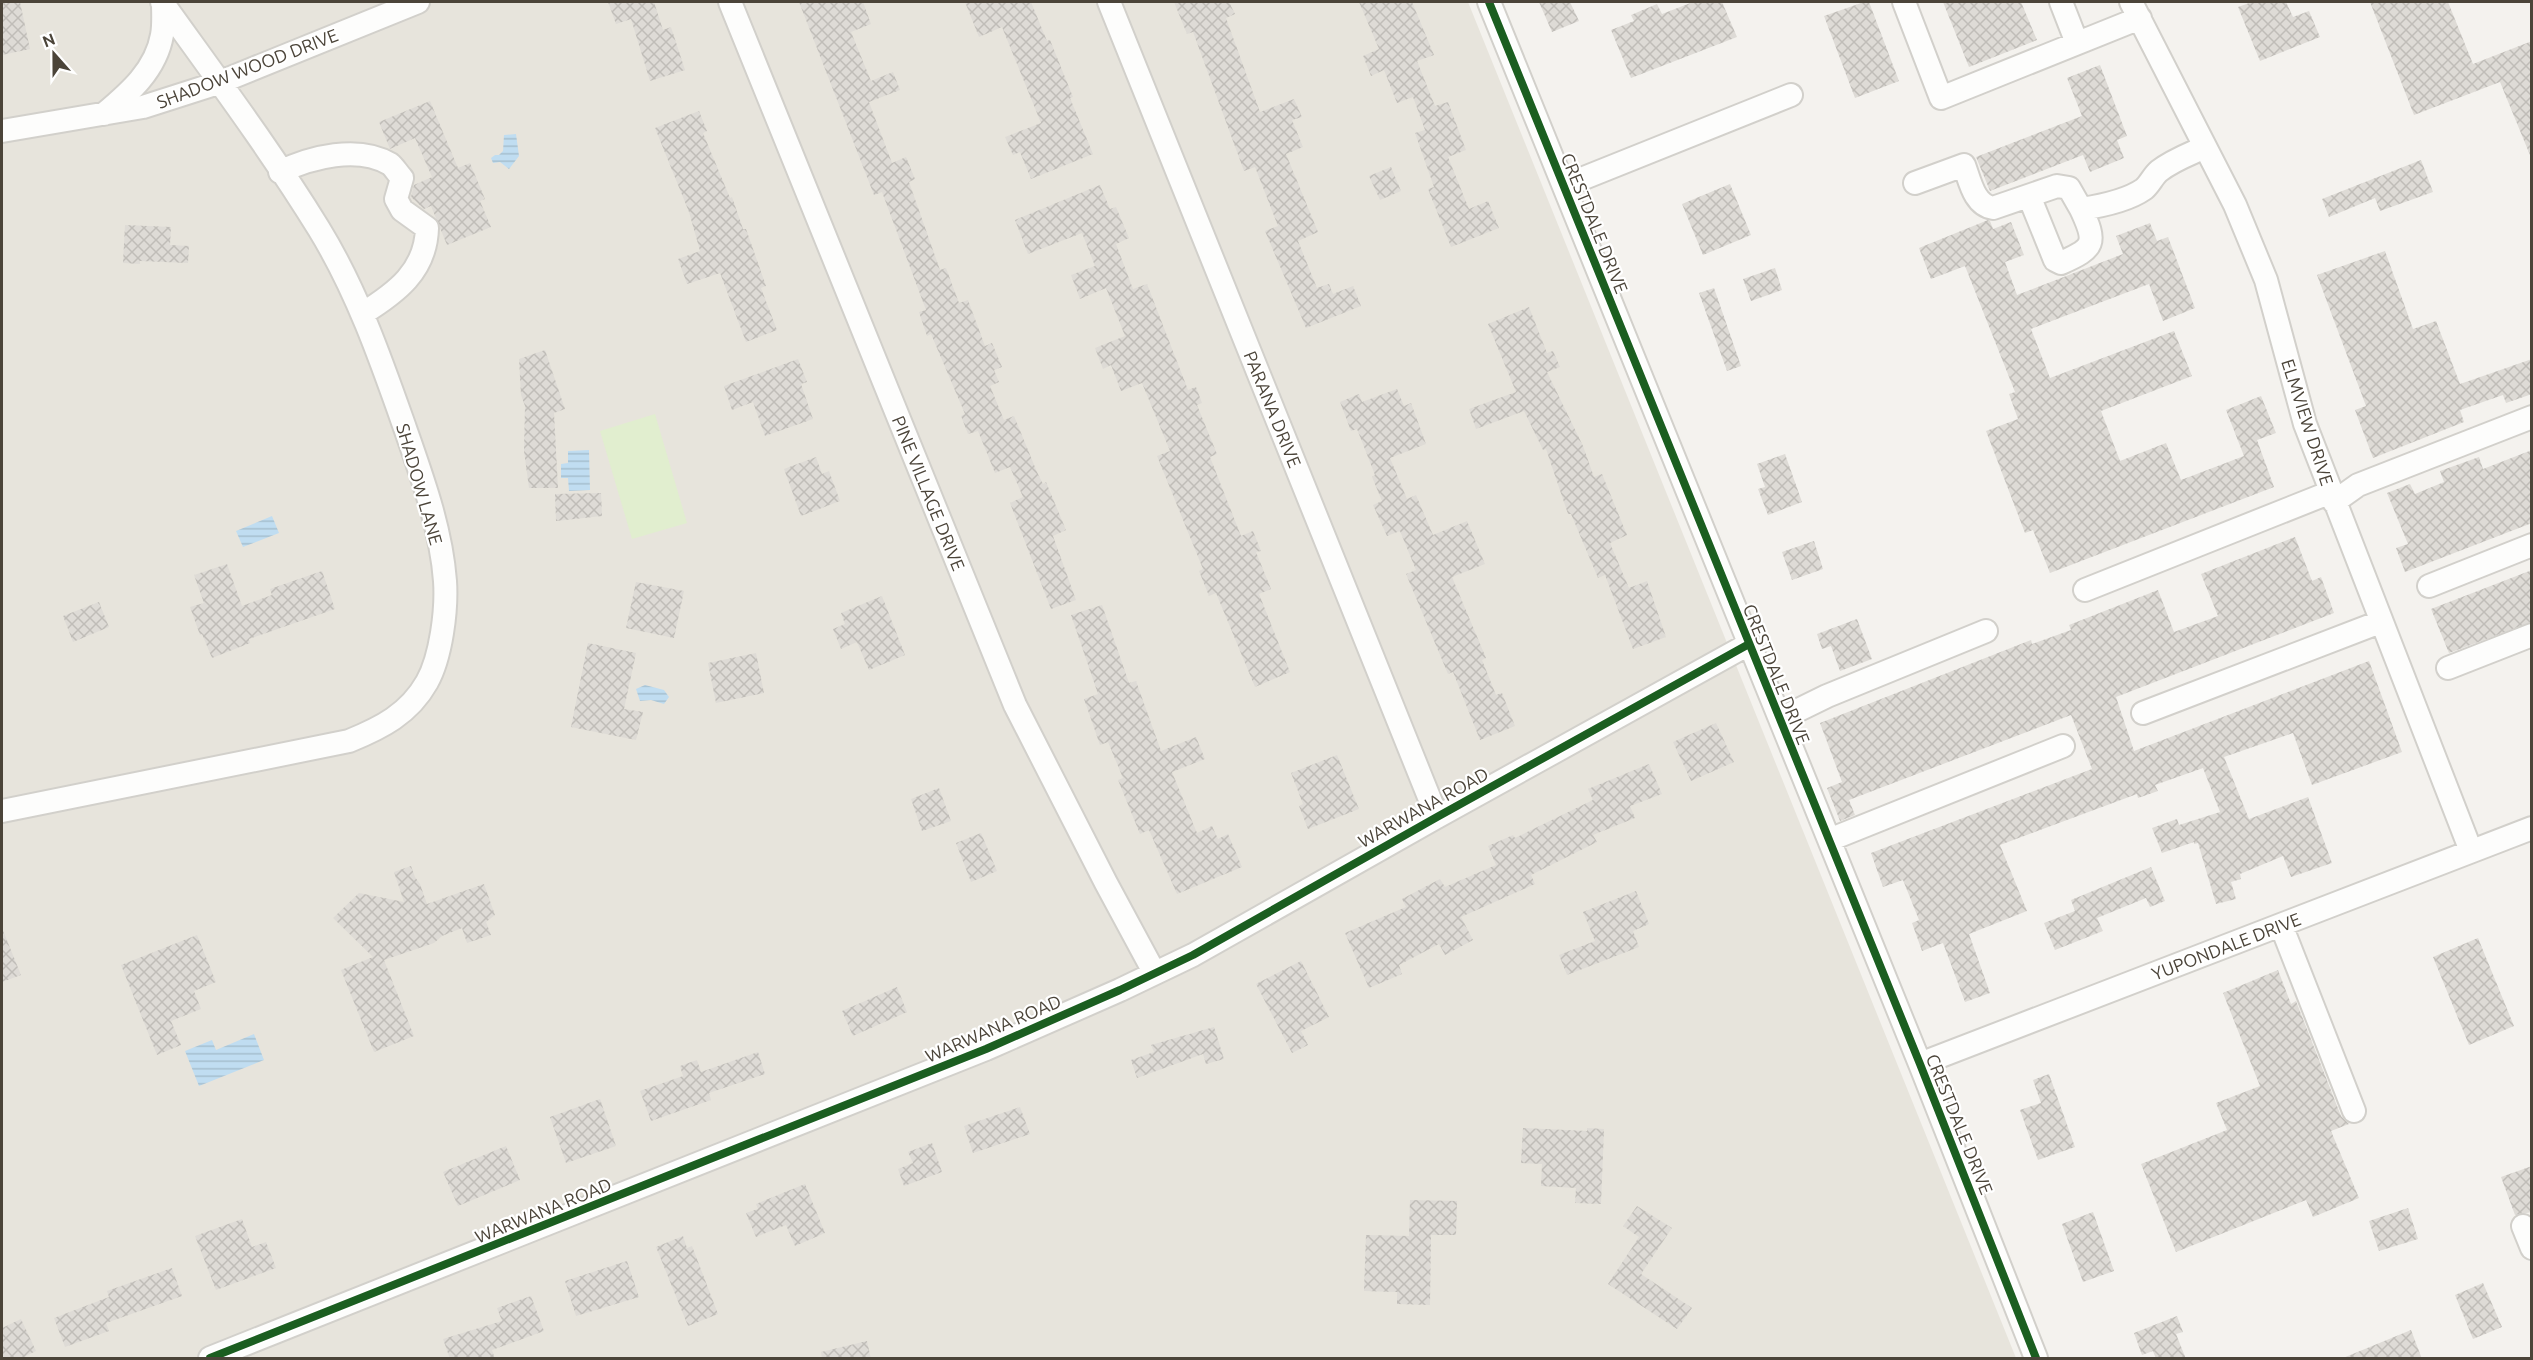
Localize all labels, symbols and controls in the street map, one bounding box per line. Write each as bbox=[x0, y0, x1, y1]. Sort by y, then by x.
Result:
north arrow bbox=[24, 24, 84, 84]
street label: SHADOW WOOD DRIVE bbox=[154, 24, 340, 112]
text: N bbox=[40, 29, 57, 51]
street label: CRESTDALE DRIVE bbox=[1558, 150, 1632, 296]
street label: PARANA DRIVE bbox=[1241, 348, 1305, 470]
street label: ELMVIEW DRIVE bbox=[2278, 356, 2338, 488]
street label: PINE VILLAGE DRIVE bbox=[889, 413, 969, 573]
street label: SHADOW LANE bbox=[393, 421, 447, 547]
street label: CRESTDALE DRIVE bbox=[1740, 601, 1814, 747]
street label: WARWANA ROAD bbox=[1354, 763, 1492, 851]
street label: YUPONDALE DRIVE bbox=[2149, 908, 2303, 984]
street label: WARWANA ROAD bbox=[922, 990, 1064, 1066]
street label: CRESTDALE DRIVE bbox=[1923, 1051, 1997, 1197]
street label: WARWANA ROAD bbox=[472, 1173, 614, 1247]

